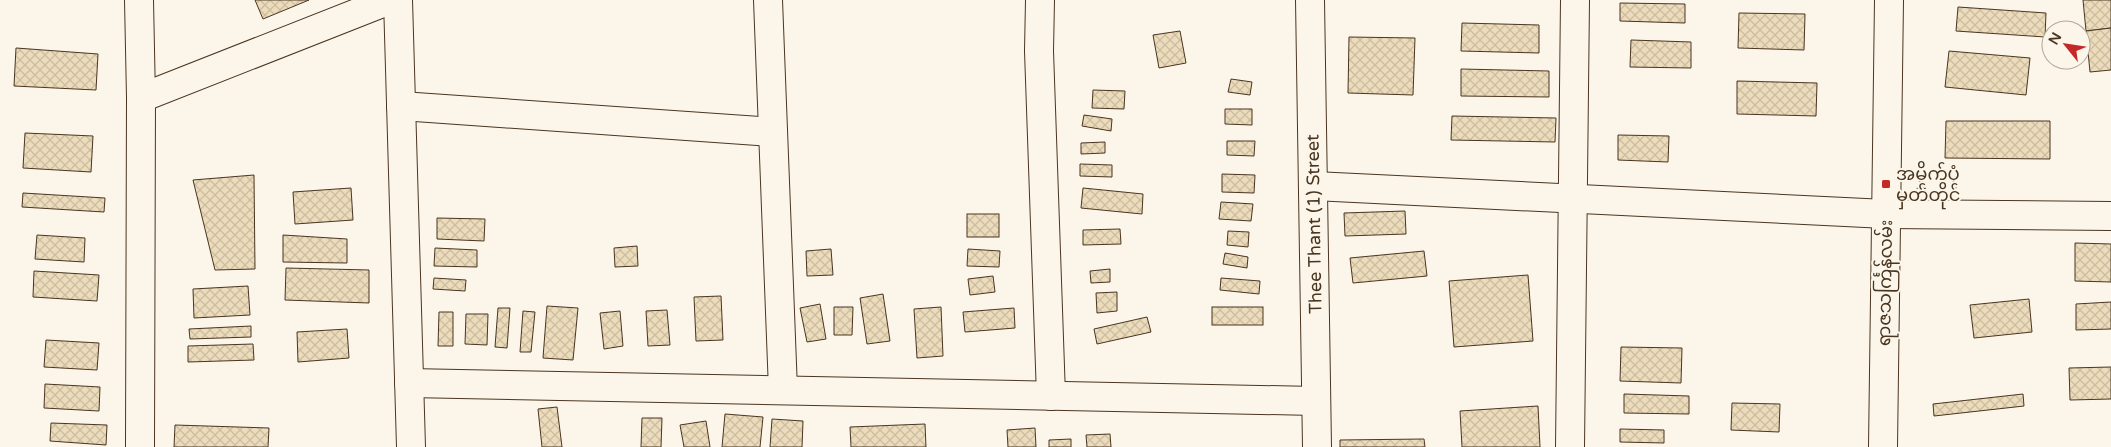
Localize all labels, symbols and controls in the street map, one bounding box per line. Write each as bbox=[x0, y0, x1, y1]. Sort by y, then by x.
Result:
north arrow bbox=[2041, 20, 2091, 70]
text: N bbox=[2045, 30, 2065, 48]
street label: Thee Thant (1) Street bbox=[1301, 134, 1327, 314]
place label: အမှိုက်ပုံ မှတ်တိုင် bbox=[1896, 160, 1960, 210]
marker: အမှိုက်ပုံ မှတ်တိုင် bbox=[1880, 178, 1892, 190]
street label: ရာဇသင်္ကြန်လမ်း bbox=[1871, 220, 1901, 346]

